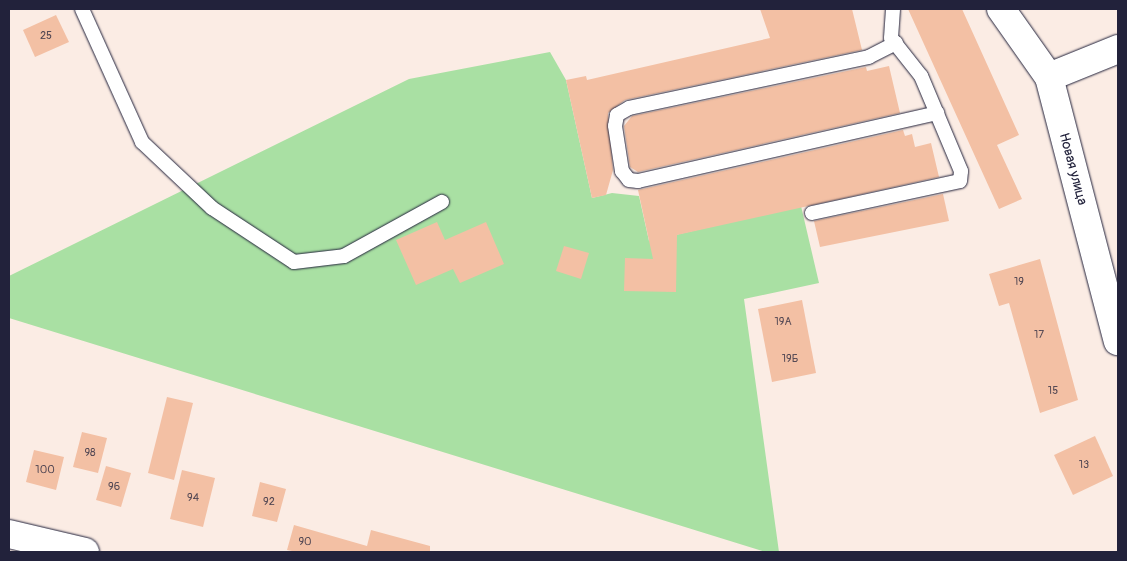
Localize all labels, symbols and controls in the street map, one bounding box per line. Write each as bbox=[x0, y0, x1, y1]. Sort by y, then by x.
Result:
house number: 25 bbox=[40, 29, 52, 43]
street label: Новая улица bbox=[1055, 131, 1091, 207]
house number: 19 bbox=[1014, 275, 1024, 289]
house number: 19А bbox=[774, 315, 792, 329]
house number: 17 bbox=[1034, 328, 1044, 342]
house number: 19Б bbox=[782, 352, 798, 366]
house number: 15 bbox=[1048, 384, 1058, 398]
house number: 98 bbox=[84, 446, 96, 460]
house number: 13 bbox=[1079, 458, 1089, 472]
house number: 100 bbox=[35, 463, 55, 477]
house number: 96 bbox=[108, 480, 120, 494]
house number: 94 bbox=[187, 491, 199, 505]
house number: 92 bbox=[263, 495, 275, 509]
house number: 90 bbox=[298, 535, 312, 549]

